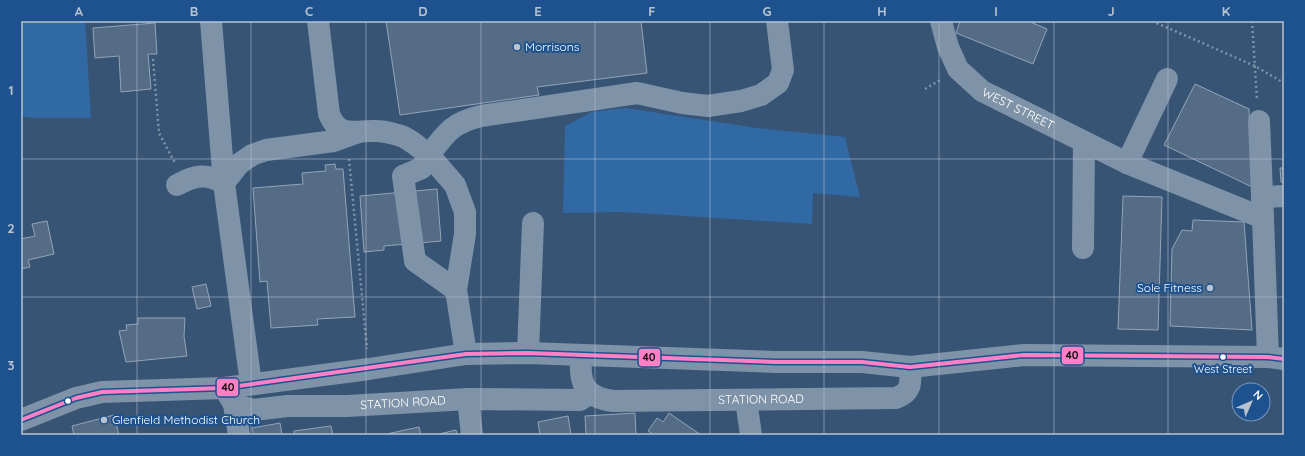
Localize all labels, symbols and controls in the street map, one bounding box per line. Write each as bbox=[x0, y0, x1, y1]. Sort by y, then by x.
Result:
text: A bbox=[75, 3, 84, 19]
text: B bbox=[190, 3, 198, 19]
text: C bbox=[305, 3, 313, 19]
text: D bbox=[418, 3, 428, 19]
text: E bbox=[534, 3, 542, 19]
text: F bbox=[648, 3, 656, 19]
text: G bbox=[762, 3, 772, 19]
text: H bbox=[877, 3, 887, 19]
text: I bbox=[994, 3, 998, 19]
text: J bbox=[1107, 3, 1115, 19]
text: K bbox=[1222, 3, 1231, 19]
place label: Morrisons bbox=[525, 39, 580, 54]
marker: Morrisons bbox=[512, 42, 522, 52]
text: 1 bbox=[8, 82, 14, 98]
street label: WEST STREET bbox=[980, 84, 1057, 133]
text: 2 bbox=[7, 220, 15, 236]
place label: Sole Fitness bbox=[1137, 280, 1202, 295]
marker: Sole Fitness bbox=[1205, 283, 1215, 293]
line badge: 40 bbox=[1061, 346, 1084, 365]
line badge: 40 bbox=[638, 348, 661, 367]
text: 40 bbox=[1065, 348, 1079, 362]
text: 40 bbox=[642, 350, 656, 364]
marker: West Street bbox=[1218, 352, 1228, 362]
text: 3 bbox=[8, 357, 15, 373]
place label: West Street bbox=[1194, 362, 1253, 376]
line badge: 40 bbox=[216, 378, 239, 397]
text: 40 bbox=[221, 380, 235, 394]
north arrow bbox=[1231, 382, 1271, 422]
text: N bbox=[1250, 387, 1266, 403]
street label: STATION ROAD bbox=[718, 391, 804, 407]
street label: STATION ROAD bbox=[360, 392, 446, 412]
unlabelled marker bbox=[63, 396, 73, 406]
place label: Glenfield Methodist Church bbox=[112, 412, 260, 427]
marker: Glenfield Methodist Church bbox=[99, 415, 109, 425]

